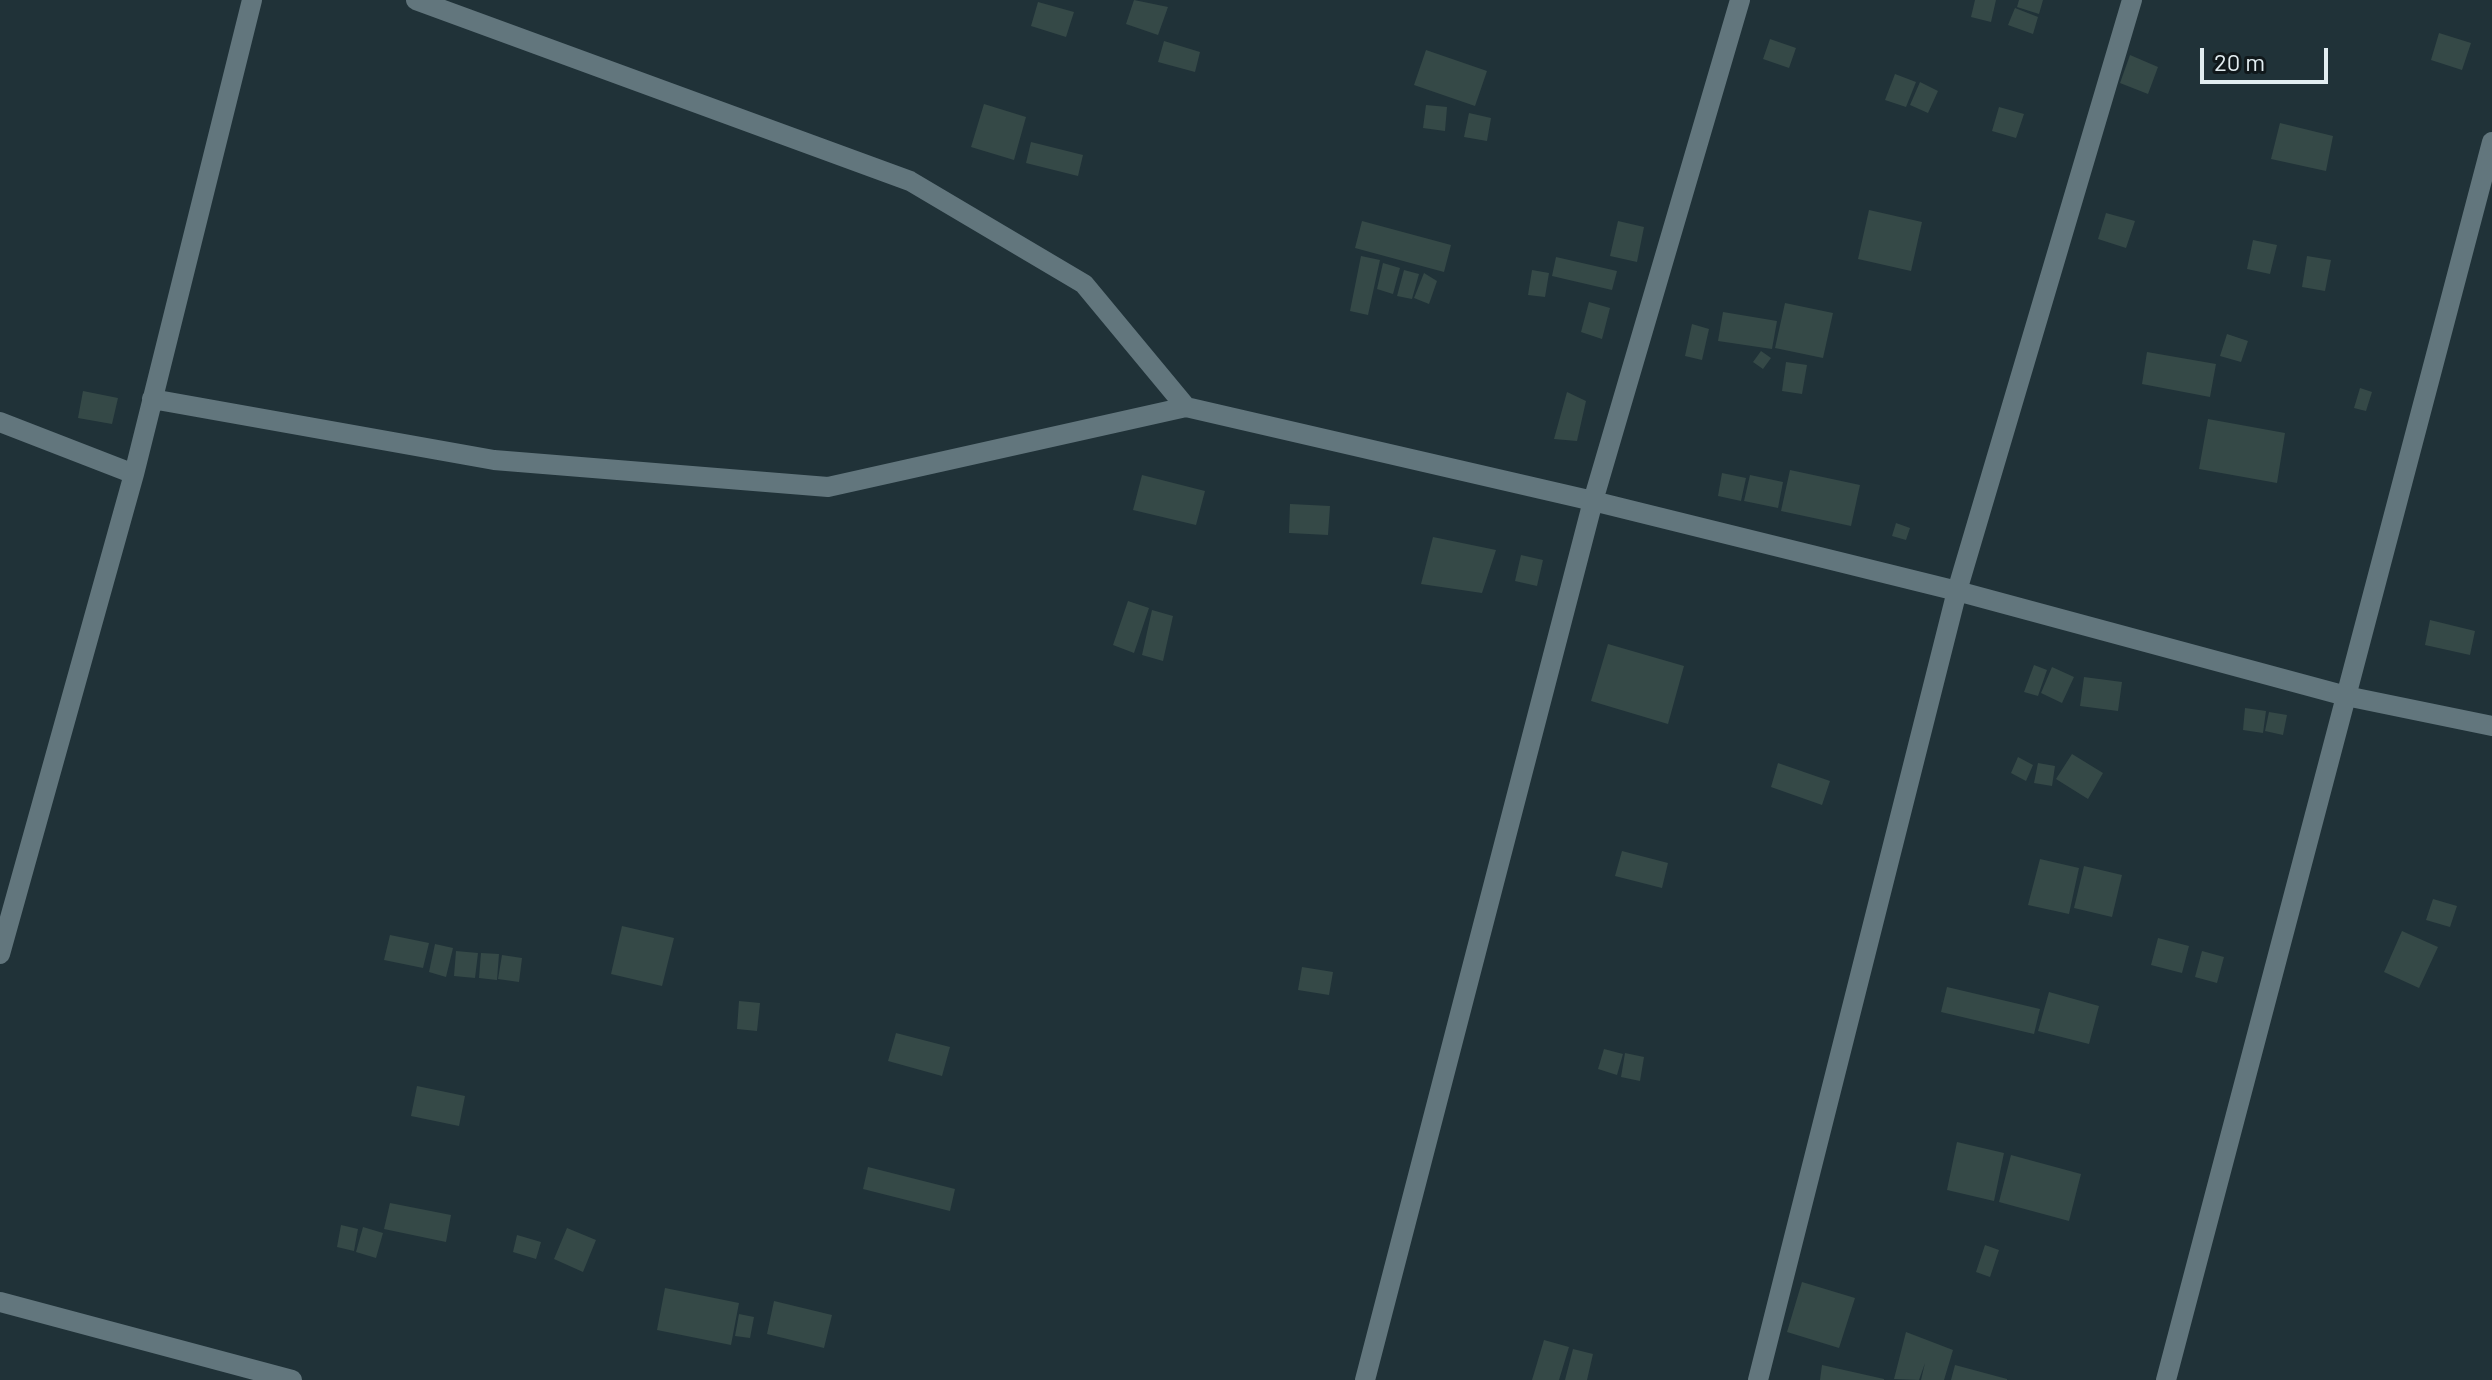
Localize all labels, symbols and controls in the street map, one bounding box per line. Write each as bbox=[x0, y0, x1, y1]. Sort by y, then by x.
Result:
scale bar bbox=[2204, 32, 2332, 82]
text: 20 m bbox=[2214, 47, 2265, 76]

